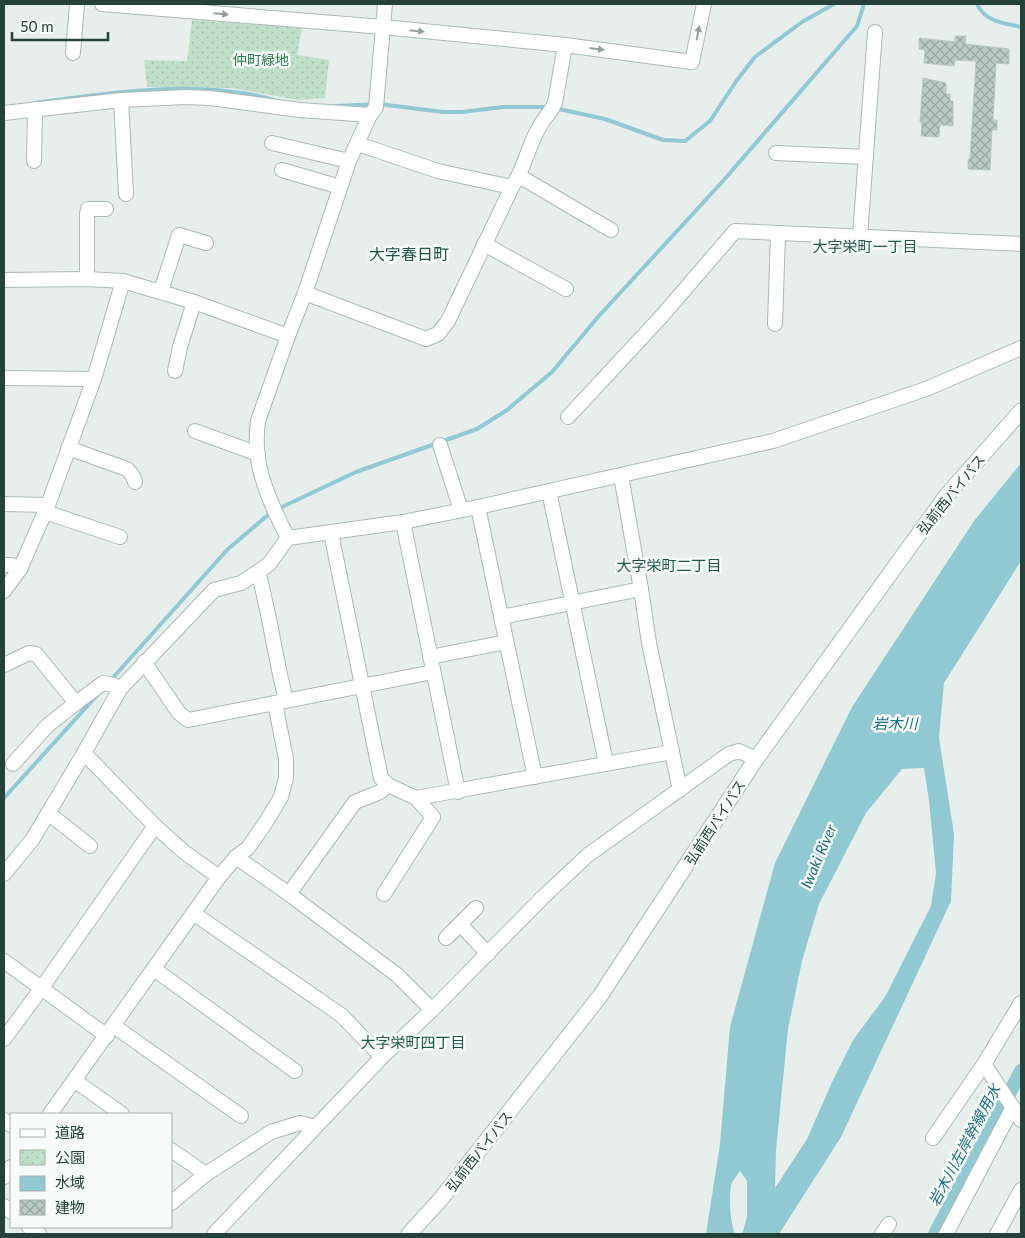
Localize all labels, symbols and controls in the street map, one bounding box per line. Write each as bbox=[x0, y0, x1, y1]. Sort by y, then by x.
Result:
scale bar bbox=[12, 10, 109, 42]
one-way arrow bbox=[213, 10, 229, 18]
text: 50 m bbox=[20, 17, 54, 35]
one-way arrow bbox=[694, 25, 702, 40]
one-way arrow bbox=[410, 27, 426, 35]
one-way arrow bbox=[589, 45, 605, 53]
park label: 仲町緑地 bbox=[233, 51, 289, 68]
district label: 大字栄町一丁目 bbox=[812, 237, 918, 255]
district label: 大字春日町 bbox=[369, 244, 449, 263]
street label: 弘前西バイパス bbox=[914, 451, 988, 537]
district label: 大字栄町二丁目 bbox=[616, 556, 722, 574]
water label: 岩木川 bbox=[872, 714, 919, 732]
street label: 弘前西バイパス bbox=[681, 776, 749, 868]
water label: Iwaki River bbox=[796, 821, 840, 891]
district label: 大字栄町四丁目 bbox=[360, 1033, 466, 1051]
water label: 岩木川左岸幹線用水 bbox=[924, 1079, 1005, 1209]
street label: 弘前西バイパス bbox=[442, 1107, 516, 1195]
legend bbox=[10, 1113, 172, 1228]
text: 道路 bbox=[55, 1123, 85, 1141]
text: 公園 bbox=[55, 1148, 85, 1166]
text: 水域 bbox=[55, 1173, 85, 1191]
text: 建物 bbox=[55, 1198, 85, 1216]

